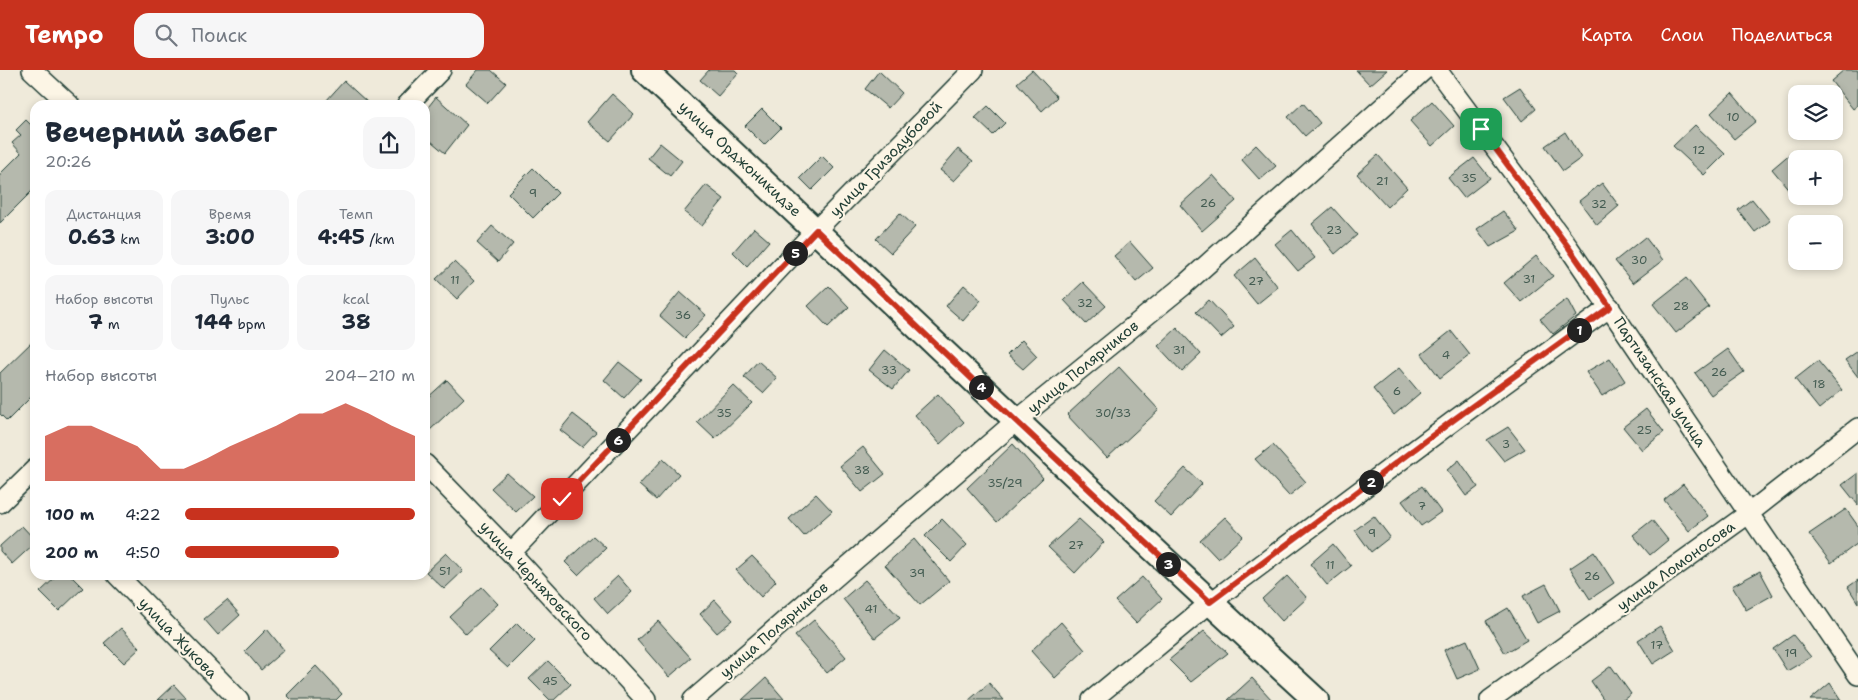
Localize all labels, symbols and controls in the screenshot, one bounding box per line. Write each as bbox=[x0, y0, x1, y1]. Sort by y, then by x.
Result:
search box bbox=[134, 13, 484, 58]
text: Tempo bbox=[25, 19, 104, 51]
icon: search bbox=[152, 21, 180, 49]
text: Поиск bbox=[192, 23, 247, 48]
text: Карта bbox=[1581, 23, 1632, 47]
text: Слои bbox=[1660, 23, 1704, 47]
text: Поделиться bbox=[1732, 23, 1833, 47]
map controls bbox=[1788, 85, 1843, 270]
button: layers bbox=[1788, 85, 1843, 140]
street label: улица Орджоникидзе bbox=[674, 97, 806, 221]
street label: улица Гризодубовой bbox=[826, 97, 947, 221]
pin bbox=[1460, 108, 1502, 150]
house number: 10 bbox=[1726, 109, 1740, 125]
text: Вечерний забег bbox=[45, 113, 277, 151]
icon: arrive bbox=[1467, 115, 1495, 143]
button: share bbox=[363, 117, 415, 169]
house number: 12 bbox=[1693, 142, 1705, 158]
button: + bbox=[1788, 150, 1843, 205]
text: 20:26 bbox=[45, 151, 92, 172]
house number: 35 bbox=[1461, 170, 1477, 186]
house number: 21 bbox=[1376, 173, 1388, 189]
house number: 9 bbox=[529, 185, 537, 201]
house number: 26 bbox=[1200, 195, 1216, 211]
house number: 32 bbox=[1591, 196, 1607, 212]
text: Дистанция bbox=[66, 205, 142, 223]
text: Время bbox=[209, 205, 251, 223]
text: Темп bbox=[339, 205, 373, 223]
button: − bbox=[1788, 215, 1843, 270]
house number: 23 bbox=[1326, 222, 1342, 238]
text: 0.63 bbox=[68, 223, 116, 251]
text: 3:00 bbox=[205, 223, 255, 251]
text: 4:45 bbox=[317, 223, 365, 251]
text: km bbox=[116, 230, 140, 248]
text: /km bbox=[365, 230, 395, 248]
pin: 5 bbox=[782, 240, 808, 266]
text: 5 bbox=[791, 244, 800, 262]
house number: 30 bbox=[1631, 252, 1647, 268]
house number: 31 bbox=[1523, 271, 1535, 287]
house number: 11 bbox=[450, 272, 460, 288]
house number: 27 bbox=[1248, 273, 1264, 289]
text: Набор высоты bbox=[55, 290, 153, 308]
text: Пульс bbox=[210, 290, 250, 308]
text: kcal bbox=[342, 290, 370, 308]
house number: 32 bbox=[1077, 295, 1093, 311]
house number: 28 bbox=[1673, 298, 1689, 314]
house number: 36 bbox=[675, 307, 691, 323]
text: 7 bbox=[88, 308, 103, 336]
text: 144 bbox=[194, 308, 233, 336]
text: 38 bbox=[341, 308, 371, 336]
street label: Партизанская улица bbox=[1609, 313, 1711, 451]
text: m bbox=[103, 315, 120, 333]
text: bpm bbox=[233, 315, 266, 333]
street label: улица Полярников bbox=[1023, 316, 1143, 418]
pin: 1 bbox=[1566, 318, 1592, 342]
text: 1 bbox=[1576, 321, 1583, 339]
house number: 31 bbox=[1173, 342, 1185, 358]
house number: 4 bbox=[1442, 347, 1450, 363]
house number: 33 bbox=[881, 362, 897, 378]
house number: 26 bbox=[1711, 364, 1727, 380]
text: Набор высоты bbox=[45, 365, 157, 386]
text: 204–210 m bbox=[324, 365, 415, 386]
pin: 4 bbox=[968, 374, 994, 400]
house number: 18 bbox=[1812, 376, 1826, 392]
text: 4 bbox=[977, 378, 986, 396]
house number: 6 bbox=[1393, 383, 1401, 399]
house number: 35 bbox=[716, 405, 732, 421]
house number: 30/33 bbox=[1095, 405, 1131, 421]
house number: 25 bbox=[1636, 422, 1652, 438]
pin: 6 bbox=[606, 428, 630, 452]
text: 6 bbox=[614, 431, 623, 449]
house number: 3 bbox=[1502, 436, 1510, 452]
house number: 38 bbox=[854, 462, 870, 478]
pin: 2 bbox=[1358, 470, 1384, 494]
text: 2 bbox=[1367, 473, 1376, 491]
house number: 35/29 bbox=[987, 475, 1023, 491]
pin bbox=[541, 478, 583, 520]
icon: check bbox=[548, 485, 576, 513]
house number: 7 bbox=[1418, 498, 1426, 514]
text: 100 m bbox=[45, 504, 94, 525]
text: 4:22 bbox=[125, 504, 161, 525]
street label: улица Ломоносова bbox=[1613, 516, 1740, 616]
street label: улица Черняховского bbox=[475, 517, 597, 645]
house number: 9 bbox=[1368, 525, 1376, 541]
house number: 27 bbox=[1068, 537, 1084, 553]
text: 200 m bbox=[45, 542, 98, 563]
text: 4:50 bbox=[125, 542, 160, 563]
pin: 3 bbox=[1156, 552, 1180, 576]
text: 3 bbox=[1164, 555, 1173, 573]
house number: 11 bbox=[1325, 557, 1335, 573]
house number: 51 bbox=[439, 563, 451, 579]
house number: 39 bbox=[909, 565, 925, 581]
house number: 26 bbox=[1584, 568, 1600, 584]
street label: улица Полярников bbox=[716, 577, 832, 683]
street label: улица Жукова bbox=[134, 593, 222, 683]
house number: 41 bbox=[865, 601, 877, 617]
house number: 17 bbox=[1651, 637, 1663, 653]
house number: 19 bbox=[1785, 645, 1797, 661]
house number: 45 bbox=[542, 673, 558, 689]

